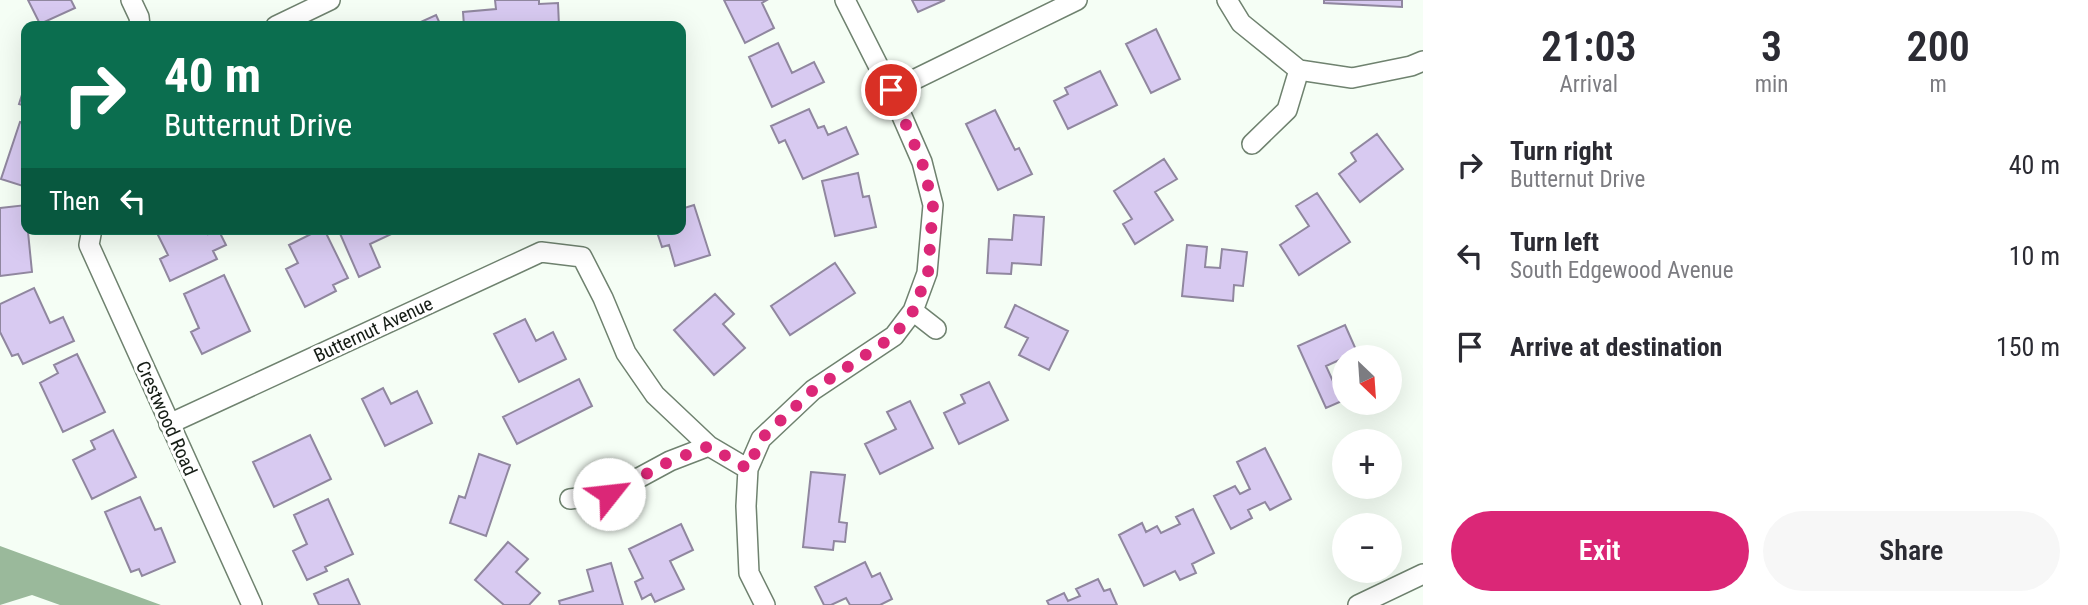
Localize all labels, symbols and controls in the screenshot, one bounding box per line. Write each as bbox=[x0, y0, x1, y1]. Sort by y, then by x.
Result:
text: 21:03 bbox=[1541, 22, 1637, 71]
text: 3 bbox=[1761, 22, 1782, 71]
text: 200 bbox=[1907, 22, 1970, 71]
text: 40 m bbox=[164, 47, 261, 104]
icon: right bbox=[49, 49, 140, 140]
pin bbox=[861, 60, 921, 120]
icon: arrive bbox=[872, 71, 910, 109]
text: Arrival bbox=[1560, 71, 1618, 98]
text: min bbox=[1755, 71, 1788, 98]
text: m bbox=[1930, 71, 1947, 98]
text: Butternut Drive bbox=[164, 106, 352, 144]
text: Turn right bbox=[1510, 136, 1612, 166]
icon: right bbox=[1451, 146, 1489, 184]
text: 40 m bbox=[2009, 150, 2060, 180]
text: Butternut Drive bbox=[1510, 166, 1645, 193]
icon: left bbox=[114, 182, 152, 220]
text: Then bbox=[49, 186, 100, 216]
text: Turn left bbox=[1510, 227, 1599, 257]
icon: left bbox=[1451, 237, 1489, 275]
text: 10 m bbox=[2009, 241, 2060, 271]
text: South Edgewood Avenue bbox=[1510, 257, 1733, 284]
street label: Butternut Avenue bbox=[310, 292, 436, 367]
icon: arrive bbox=[1451, 328, 1489, 366]
text: Arrive at destination bbox=[1510, 332, 1722, 362]
text: 150 m bbox=[1996, 332, 2060, 362]
north arrow bbox=[1332, 345, 1402, 415]
map controls bbox=[1332, 345, 1402, 583]
street label: Crestwood Road bbox=[131, 357, 202, 479]
button: + bbox=[1332, 429, 1402, 499]
position arrow bbox=[572, 457, 646, 531]
button: Exit bbox=[1451, 511, 1749, 591]
button: Share bbox=[1763, 511, 2060, 591]
button: − bbox=[1332, 513, 1402, 583]

